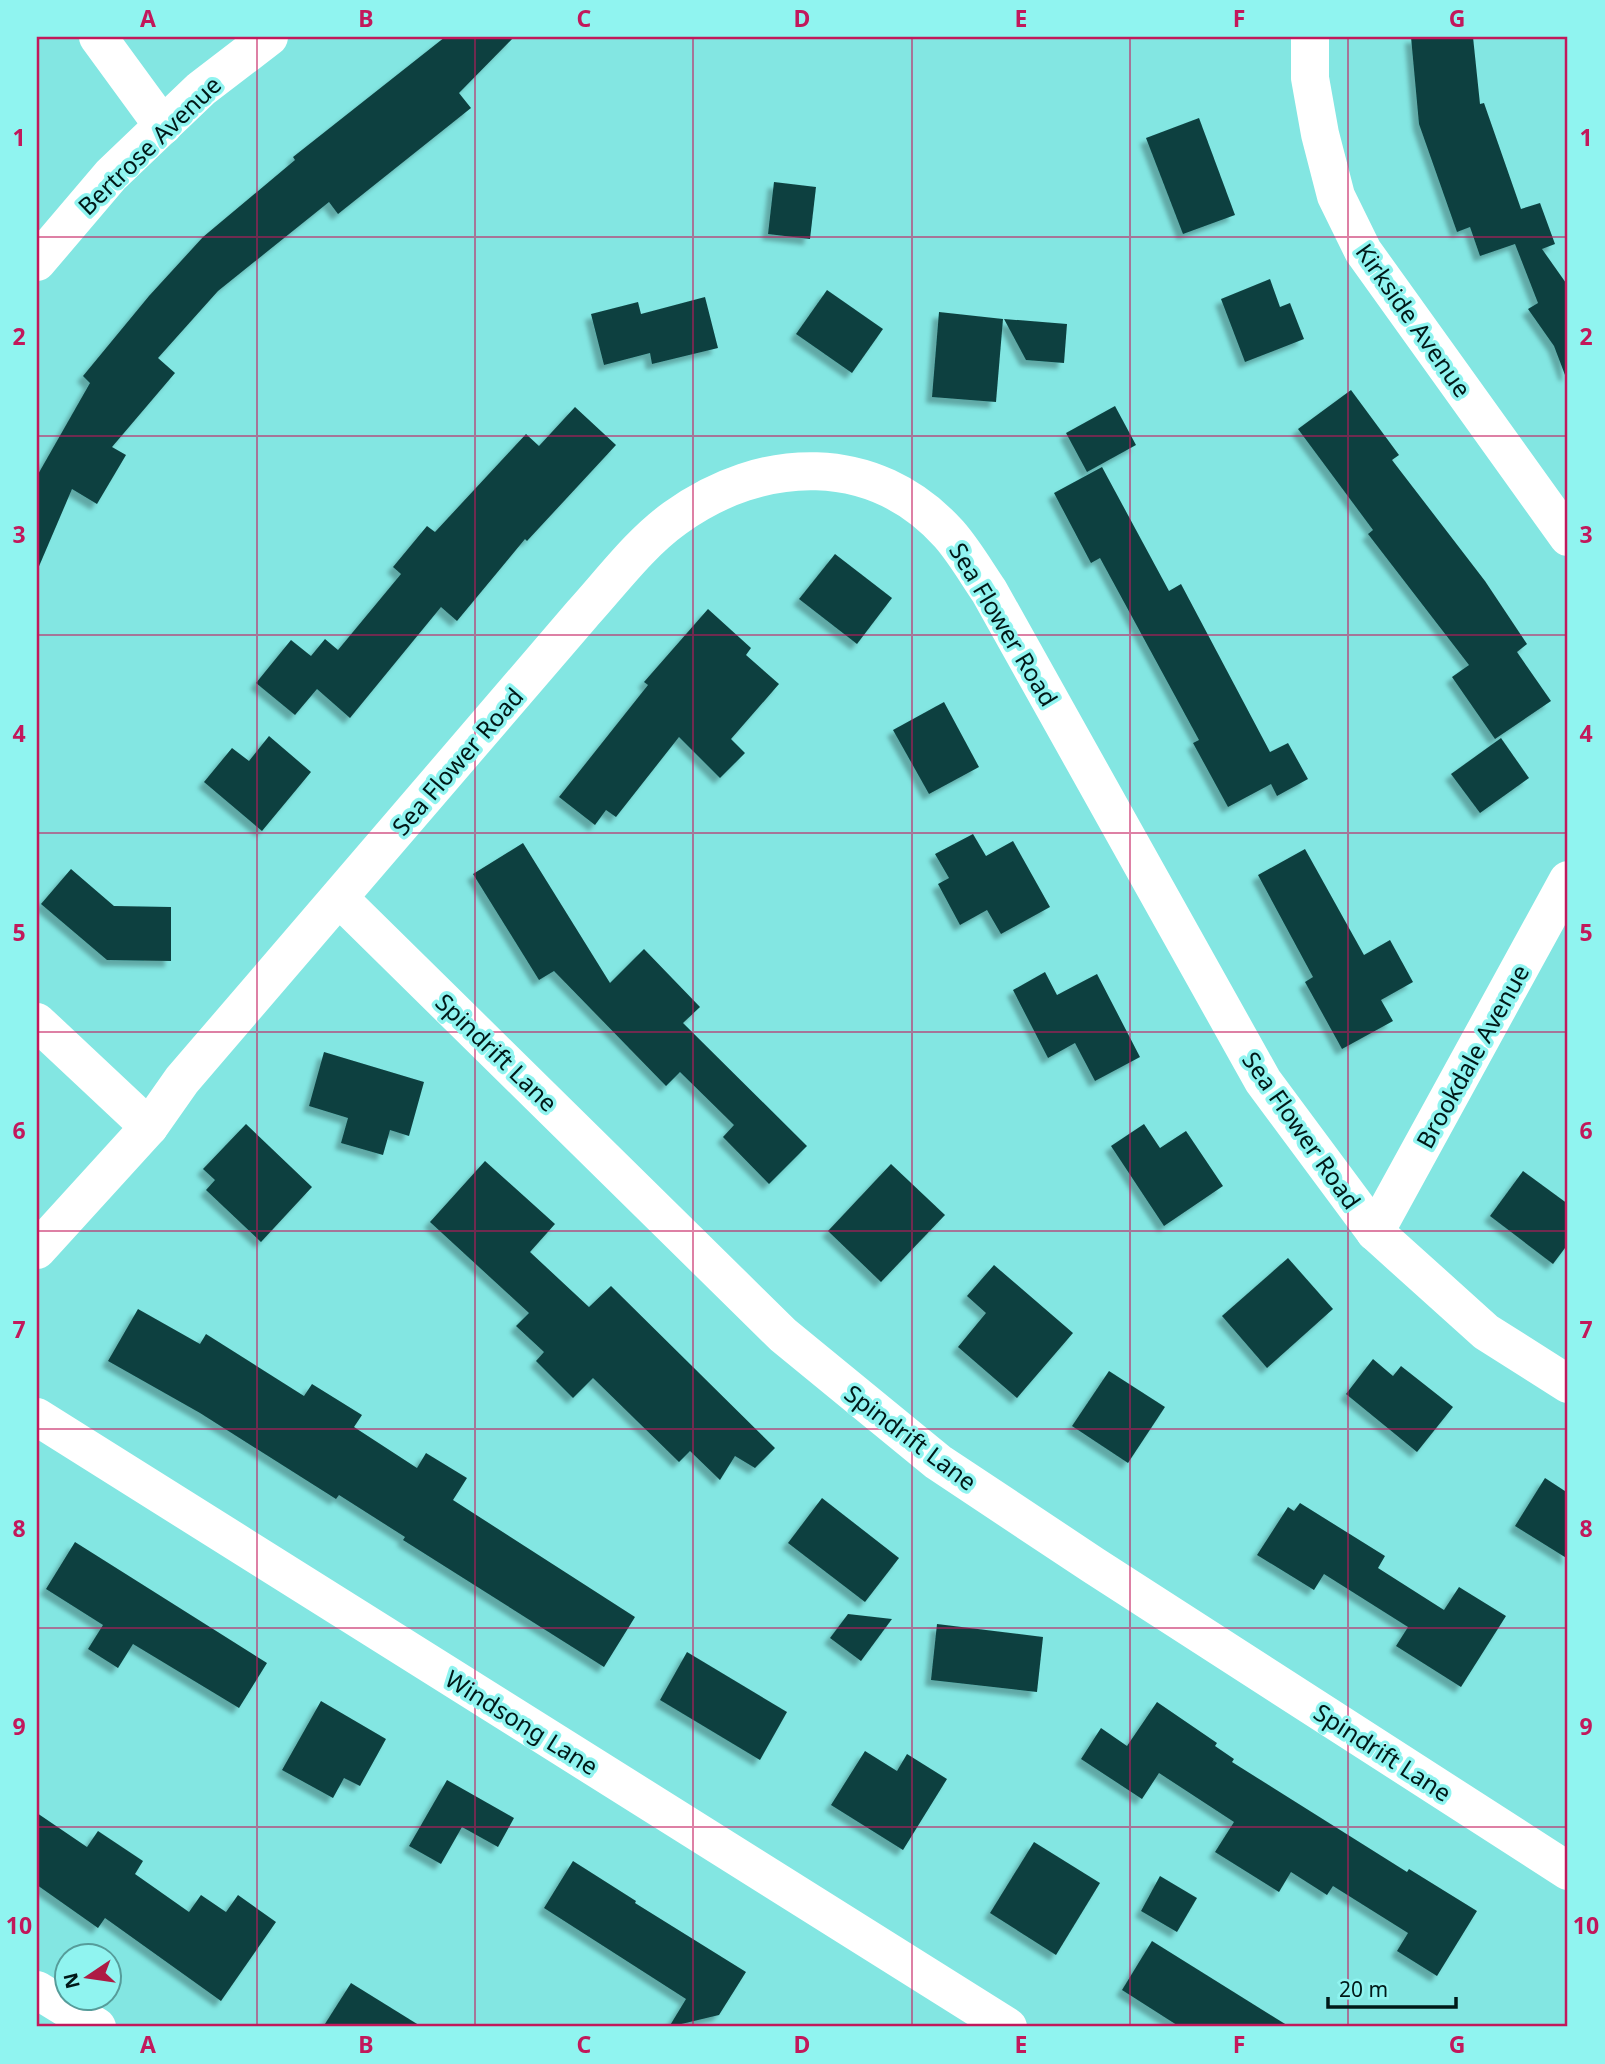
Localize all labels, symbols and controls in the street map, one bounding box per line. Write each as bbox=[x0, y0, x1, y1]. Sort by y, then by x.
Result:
text: A bbox=[140, 2, 156, 34]
text: B bbox=[358, 2, 374, 34]
text: C bbox=[577, 2, 592, 34]
text: D bbox=[794, 2, 810, 34]
text: E bbox=[1015, 2, 1027, 34]
text: F bbox=[1233, 2, 1245, 34]
text: G bbox=[1449, 2, 1465, 34]
street label: Bertrose Avenue bbox=[70, 68, 228, 222]
text: 1 bbox=[12, 121, 26, 153]
text: 1 bbox=[1579, 121, 1593, 153]
street label: Kirkside Avenue bbox=[1349, 237, 1479, 403]
text: 2 bbox=[12, 320, 26, 352]
text: 2 bbox=[1579, 320, 1593, 352]
text: 3 bbox=[12, 518, 26, 550]
text: 3 bbox=[1579, 518, 1593, 550]
street label: Sea Flower Road bbox=[942, 536, 1066, 712]
street label: Sea Flower Road bbox=[384, 680, 530, 842]
text: 4 bbox=[12, 717, 26, 749]
text: 4 bbox=[1579, 717, 1593, 749]
text: 5 bbox=[12, 916, 26, 948]
text: 5 bbox=[1579, 916, 1593, 948]
street label: Brookdale Avenue bbox=[1408, 958, 1536, 1154]
street label: Spindrift Lane bbox=[429, 985, 565, 1119]
street label: Sea Flower Road bbox=[1235, 1045, 1369, 1215]
text: 6 bbox=[12, 1114, 26, 1146]
text: 6 bbox=[1579, 1114, 1593, 1146]
text: 7 bbox=[12, 1313, 26, 1345]
text: 7 bbox=[1579, 1313, 1593, 1345]
street label: Spindrift Lane bbox=[838, 1376, 984, 1498]
text: 8 bbox=[12, 1512, 26, 1544]
text: 8 bbox=[1579, 1512, 1593, 1544]
street label: Windsong Lane bbox=[439, 1662, 605, 1782]
street label: Spindrift Lane bbox=[1308, 1695, 1458, 1809]
text: 9 bbox=[12, 1710, 26, 1742]
text: 9 bbox=[1579, 1710, 1593, 1742]
text: 10 bbox=[6, 1909, 32, 1941]
text: 10 bbox=[1573, 1909, 1599, 1941]
north arrow bbox=[52, 1941, 122, 2011]
scale bar bbox=[1328, 1966, 1456, 2010]
text: N bbox=[57, 1970, 86, 1991]
text: 20 m bbox=[1339, 1975, 1388, 2003]
text: A bbox=[140, 2028, 156, 2060]
text: B bbox=[358, 2028, 374, 2060]
text: C bbox=[577, 2028, 592, 2060]
text: D bbox=[794, 2028, 810, 2060]
text: E bbox=[1015, 2028, 1027, 2060]
text: F bbox=[1233, 2028, 1245, 2060]
text: G bbox=[1449, 2028, 1465, 2060]

